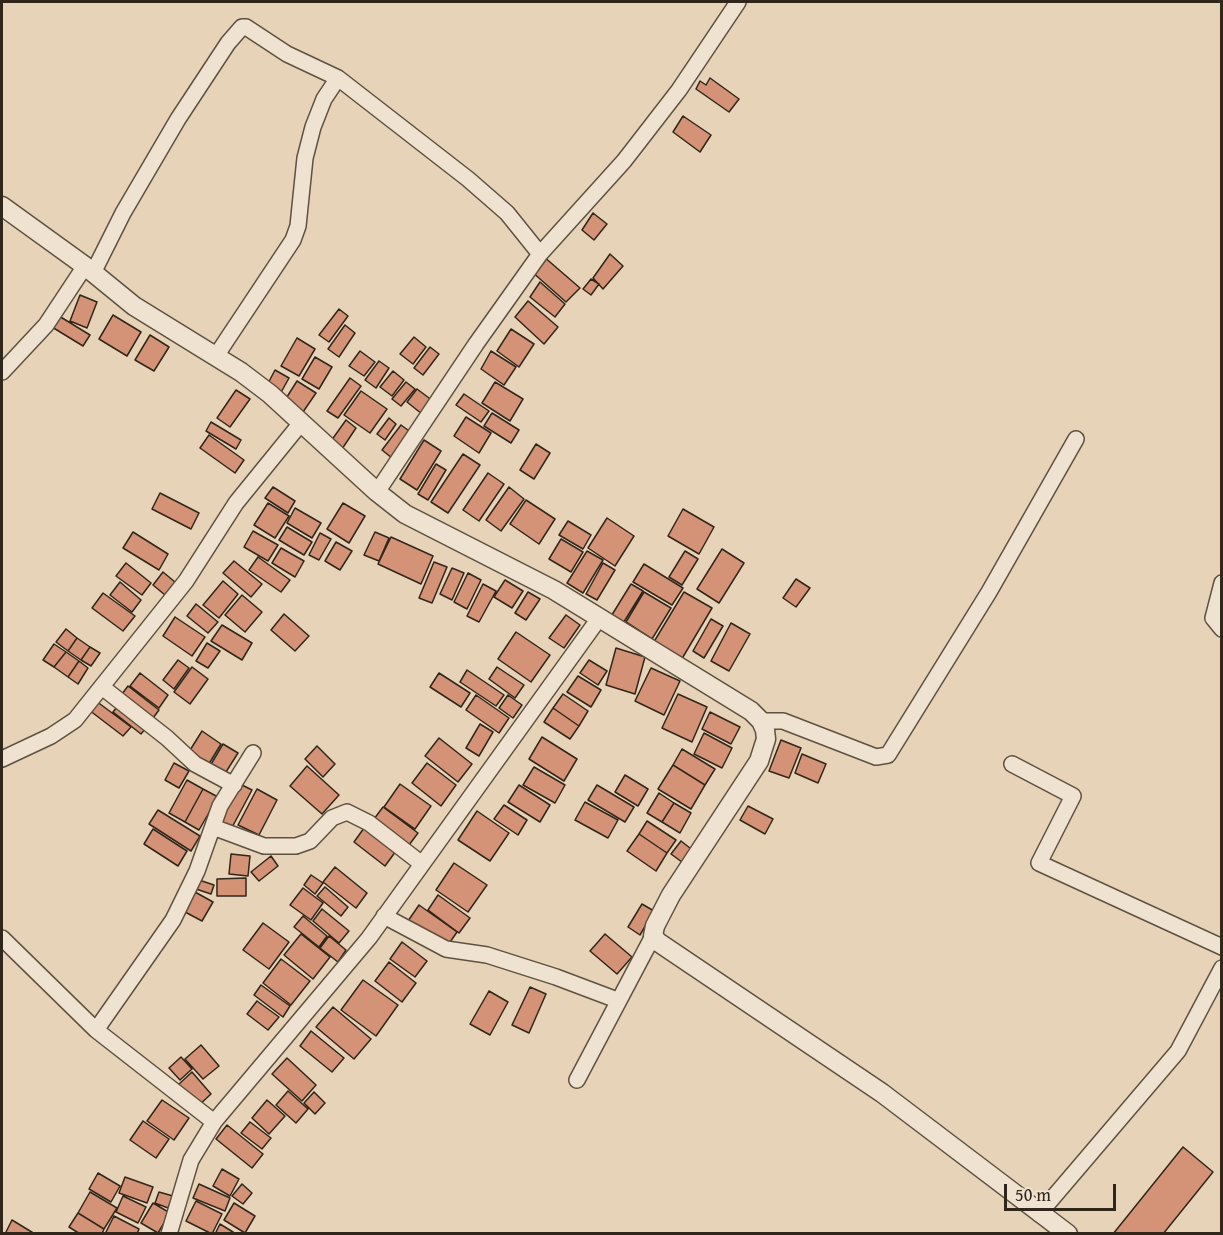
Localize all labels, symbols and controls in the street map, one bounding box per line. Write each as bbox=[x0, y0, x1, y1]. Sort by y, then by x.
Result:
scale bar bbox=[1007, 1172, 1120, 1210]
text: 50 m bbox=[1015, 1181, 1051, 1208]

